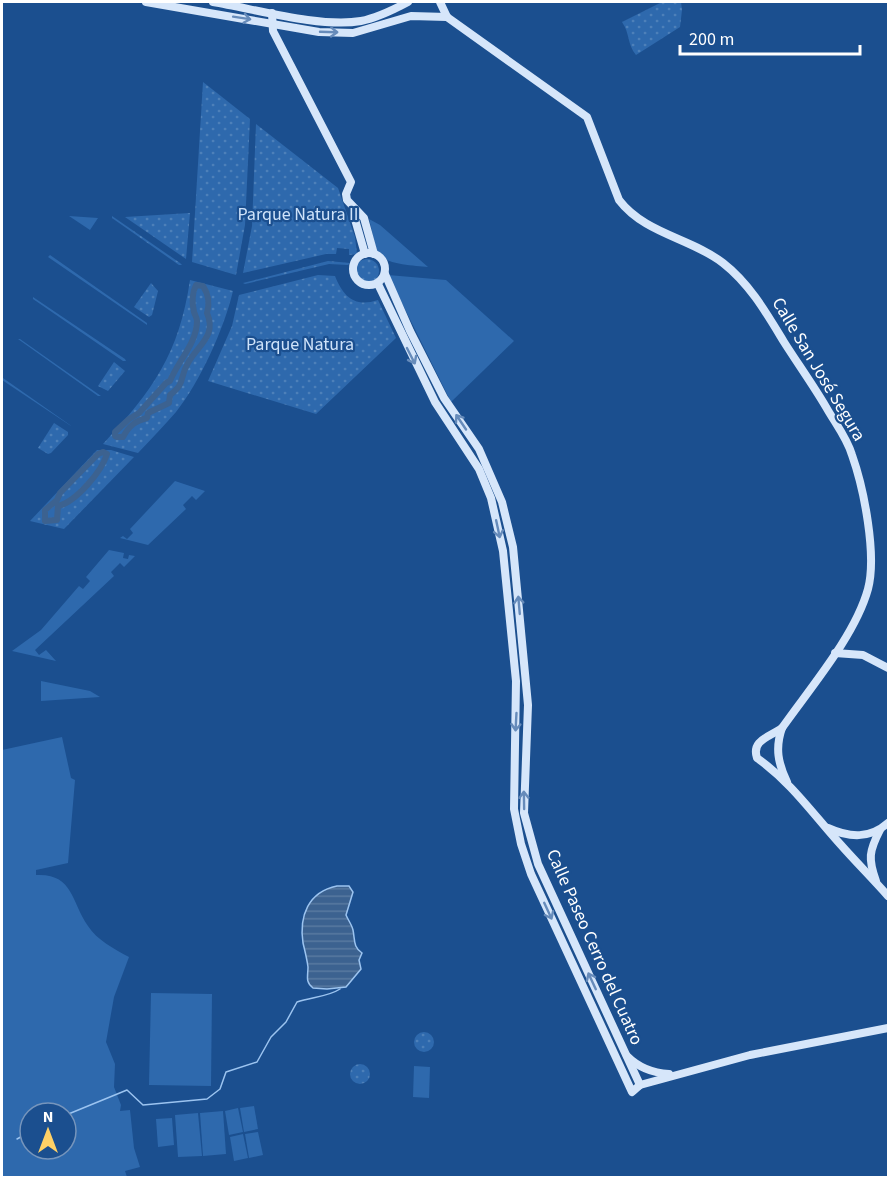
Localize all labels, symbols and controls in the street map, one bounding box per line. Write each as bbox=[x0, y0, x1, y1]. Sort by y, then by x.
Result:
one-way arrow bbox=[231, 13, 251, 24]
scale bar bbox=[680, 18, 860, 56]
one-way arrow bbox=[319, 26, 339, 38]
text: 200 m bbox=[689, 27, 734, 52]
park label: Parque Natura II bbox=[237, 202, 359, 227]
street label: Calle San José Segura bbox=[766, 293, 871, 446]
park label: Parque Natura bbox=[246, 332, 354, 357]
one-way arrow bbox=[406, 346, 418, 364]
one-way arrow bbox=[455, 415, 467, 431]
one-way arrow bbox=[493, 518, 504, 538]
one-way arrow bbox=[513, 596, 524, 616]
one-way arrow bbox=[510, 712, 521, 732]
one-way arrow bbox=[518, 790, 530, 810]
street label: Calle Paseo Cerro del Cuatro bbox=[540, 845, 649, 1049]
one-way arrow bbox=[543, 902, 555, 920]
one-way arrow bbox=[585, 973, 597, 991]
north arrow bbox=[18, 1101, 78, 1161]
text: N bbox=[43, 1106, 53, 1128]

